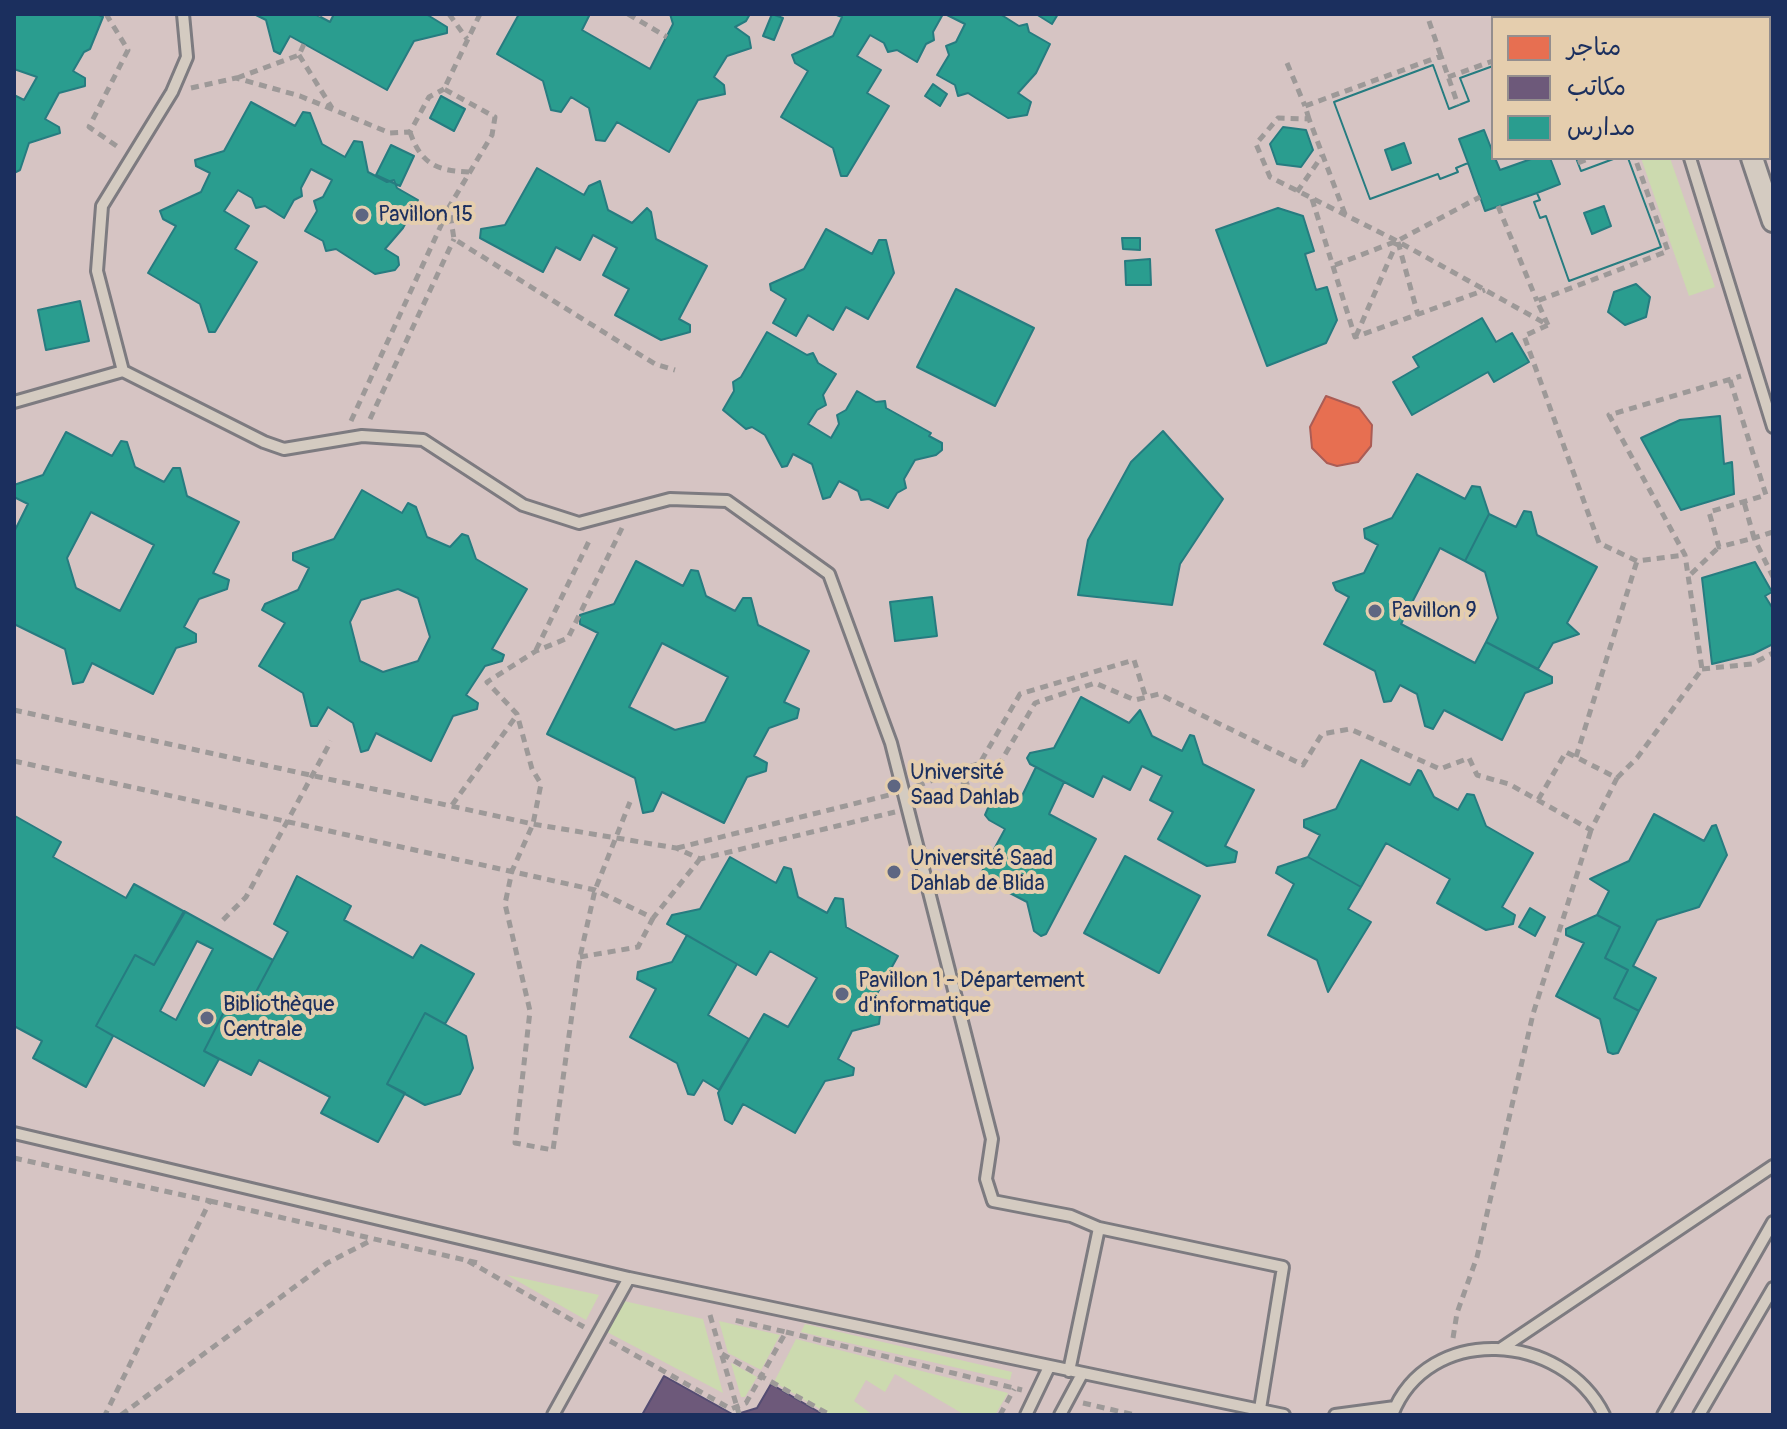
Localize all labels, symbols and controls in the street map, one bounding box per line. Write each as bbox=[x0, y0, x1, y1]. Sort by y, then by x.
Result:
legend bbox=[1491, 16, 1771, 160]
text: متاجر bbox=[1567, 33, 1621, 62]
text: مكاتب bbox=[1567, 73, 1626, 102]
text: مدارس bbox=[1567, 113, 1635, 142]
place label: Pavillon 15 bbox=[378, 202, 473, 228]
marker: Pavillon 15 bbox=[353, 206, 371, 224]
place label: Pavillon 9 bbox=[1391, 598, 1477, 624]
marker: Pavillon 9 bbox=[1366, 602, 1384, 620]
place label: Université Saad Dahlab bbox=[910, 760, 1019, 812]
marker: Université Saad Dahlab bbox=[885, 777, 903, 795]
place label: Université Saad Dahlab de Blida bbox=[910, 846, 1053, 898]
marker: Université Saad Dahlab de Blida bbox=[885, 863, 903, 881]
place label: Pavillon 1 - Département d'informatique bbox=[858, 968, 1085, 1020]
marker: Pavillon 1 - Département d'informatique bbox=[833, 985, 851, 1003]
place label: Bibliothèque Centrale bbox=[223, 992, 334, 1044]
marker: Bibliothèque Centrale bbox=[198, 1009, 216, 1027]

